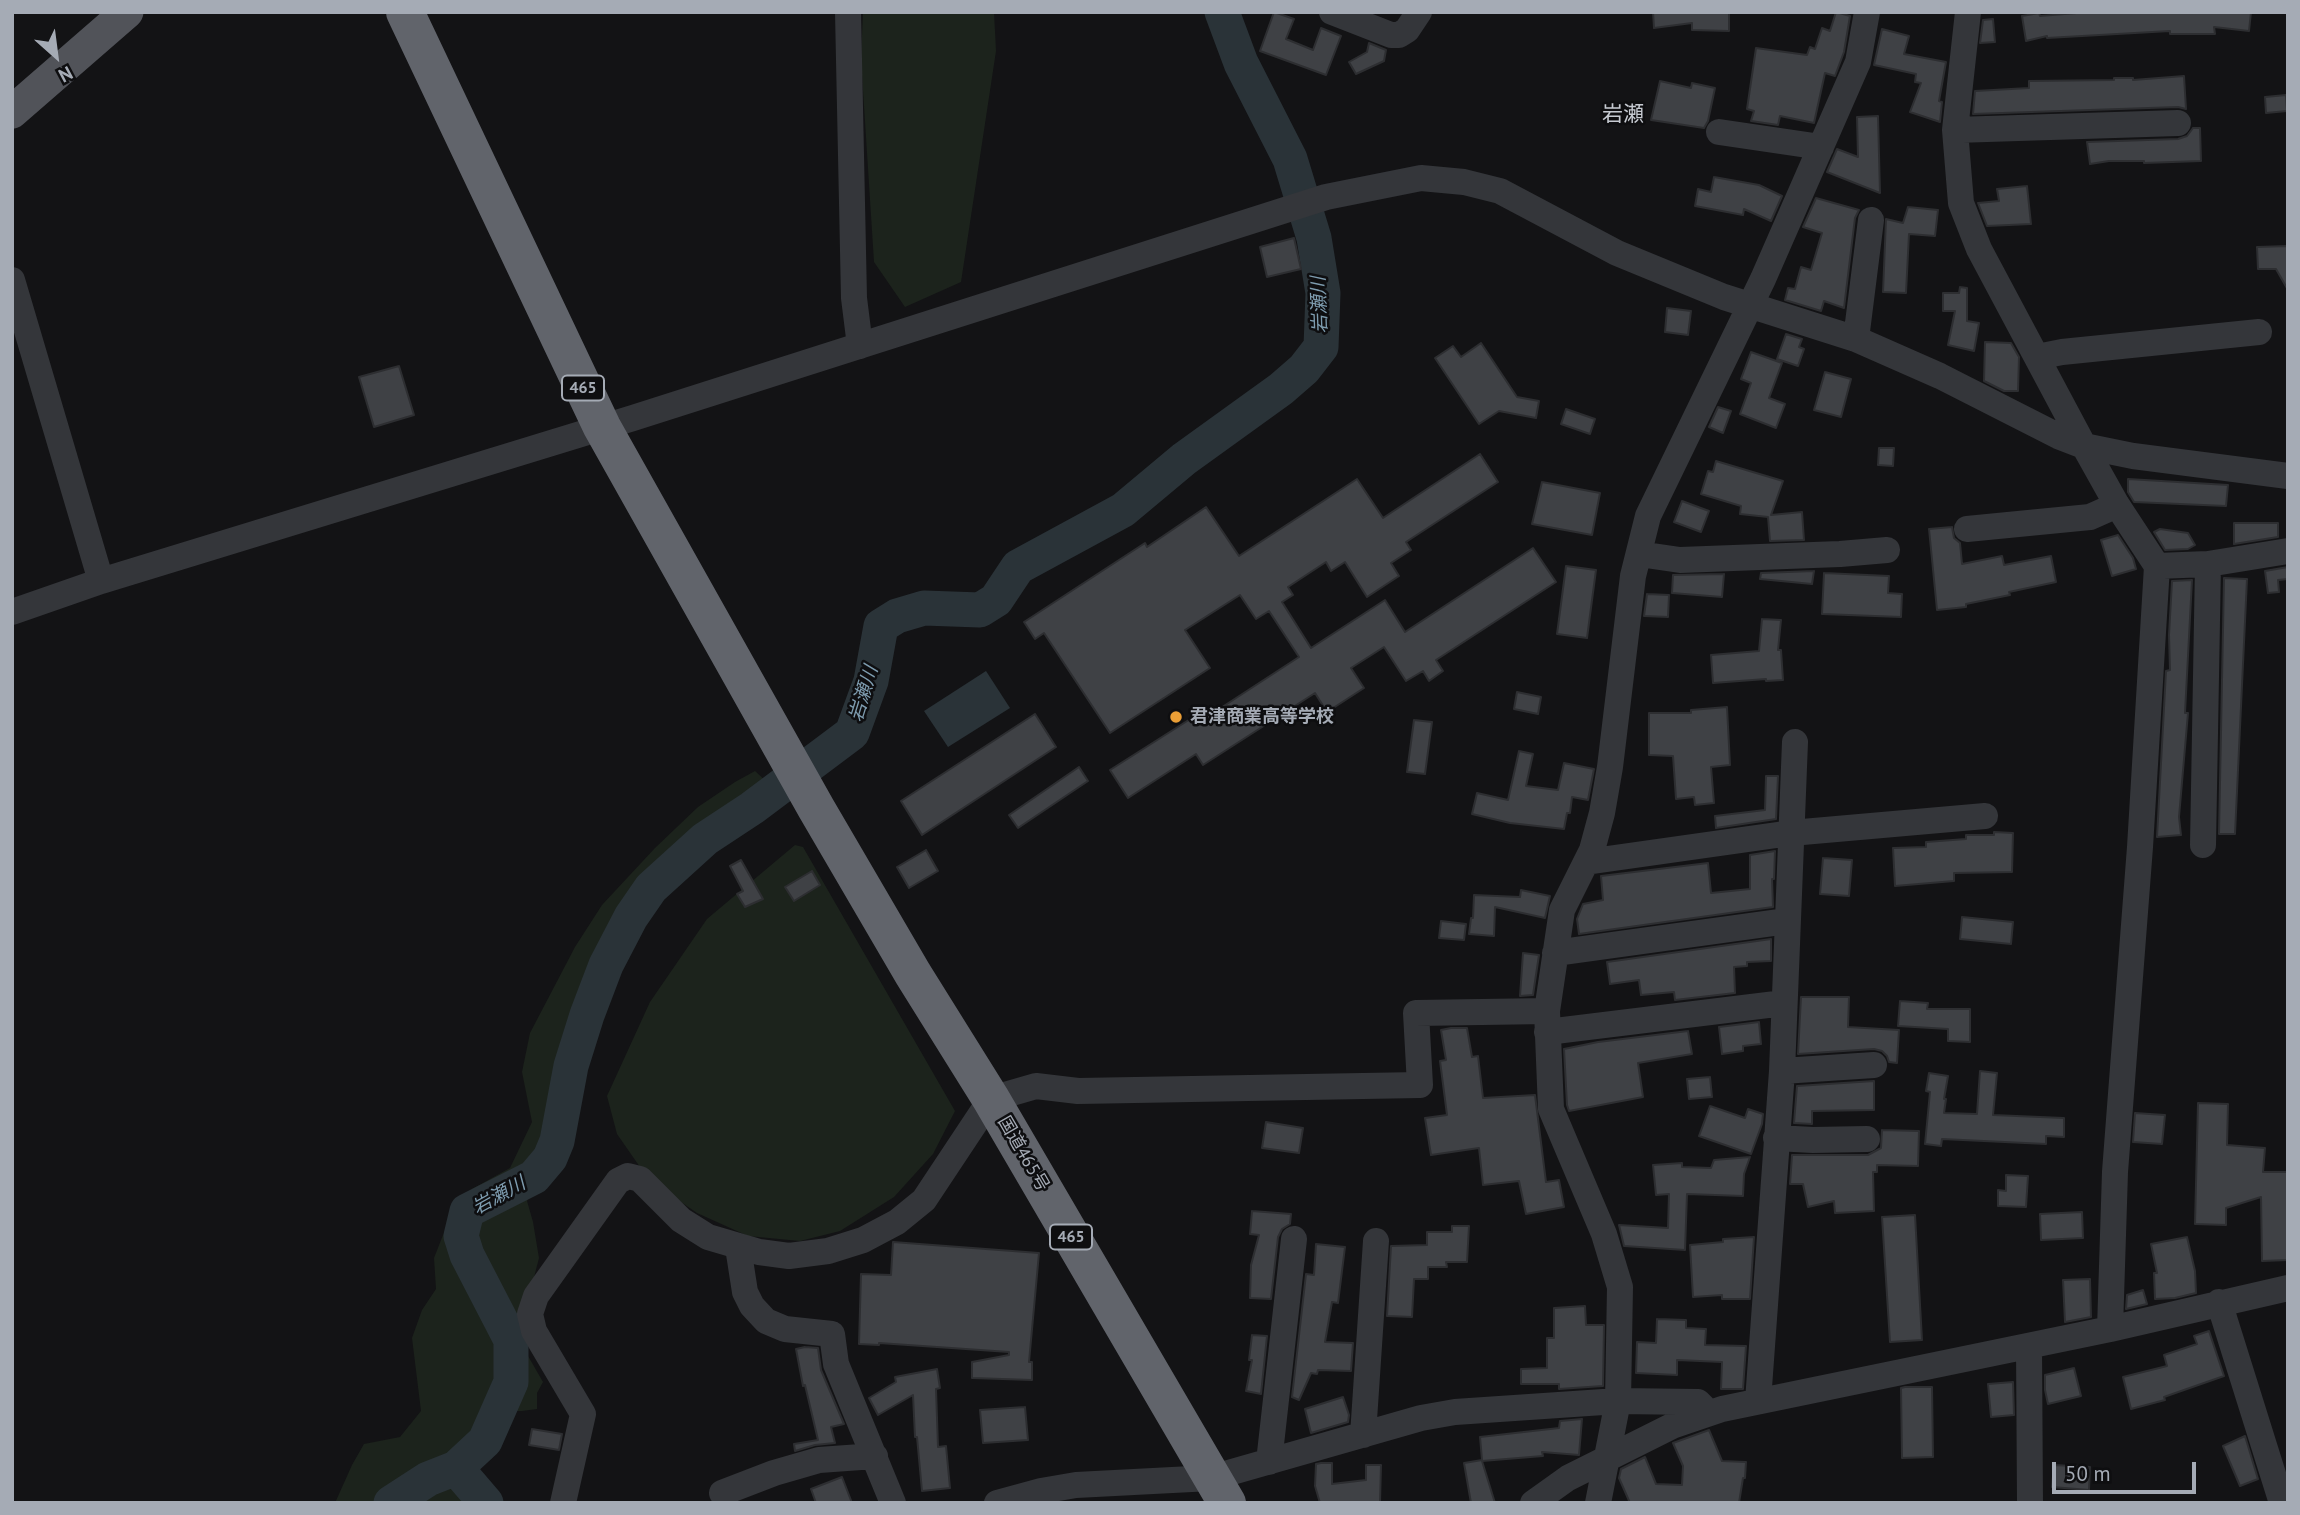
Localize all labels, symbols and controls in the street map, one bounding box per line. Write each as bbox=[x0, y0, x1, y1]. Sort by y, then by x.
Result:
north arrow bbox=[21, 21, 91, 91]
text: N bbox=[55, 61, 77, 88]
district label: 岩瀬 bbox=[1602, 102, 1644, 128]
water label: 岩瀬川 bbox=[1308, 276, 1332, 334]
road number: 465 bbox=[562, 376, 604, 400]
water label: 岩瀬川 bbox=[845, 663, 883, 725]
place label: 君津商業高等学校 bbox=[1190, 706, 1334, 728]
marker: 君津商業高等学校 bbox=[1168, 709, 1184, 725]
street label: 国道465号 bbox=[993, 1112, 1053, 1196]
water label: 岩瀬川 bbox=[469, 1172, 529, 1220]
road number: 465 bbox=[1050, 1224, 1092, 1250]
scale bar bbox=[2055, 1448, 2198, 1492]
text: 50 m bbox=[2065, 1460, 2111, 1487]

